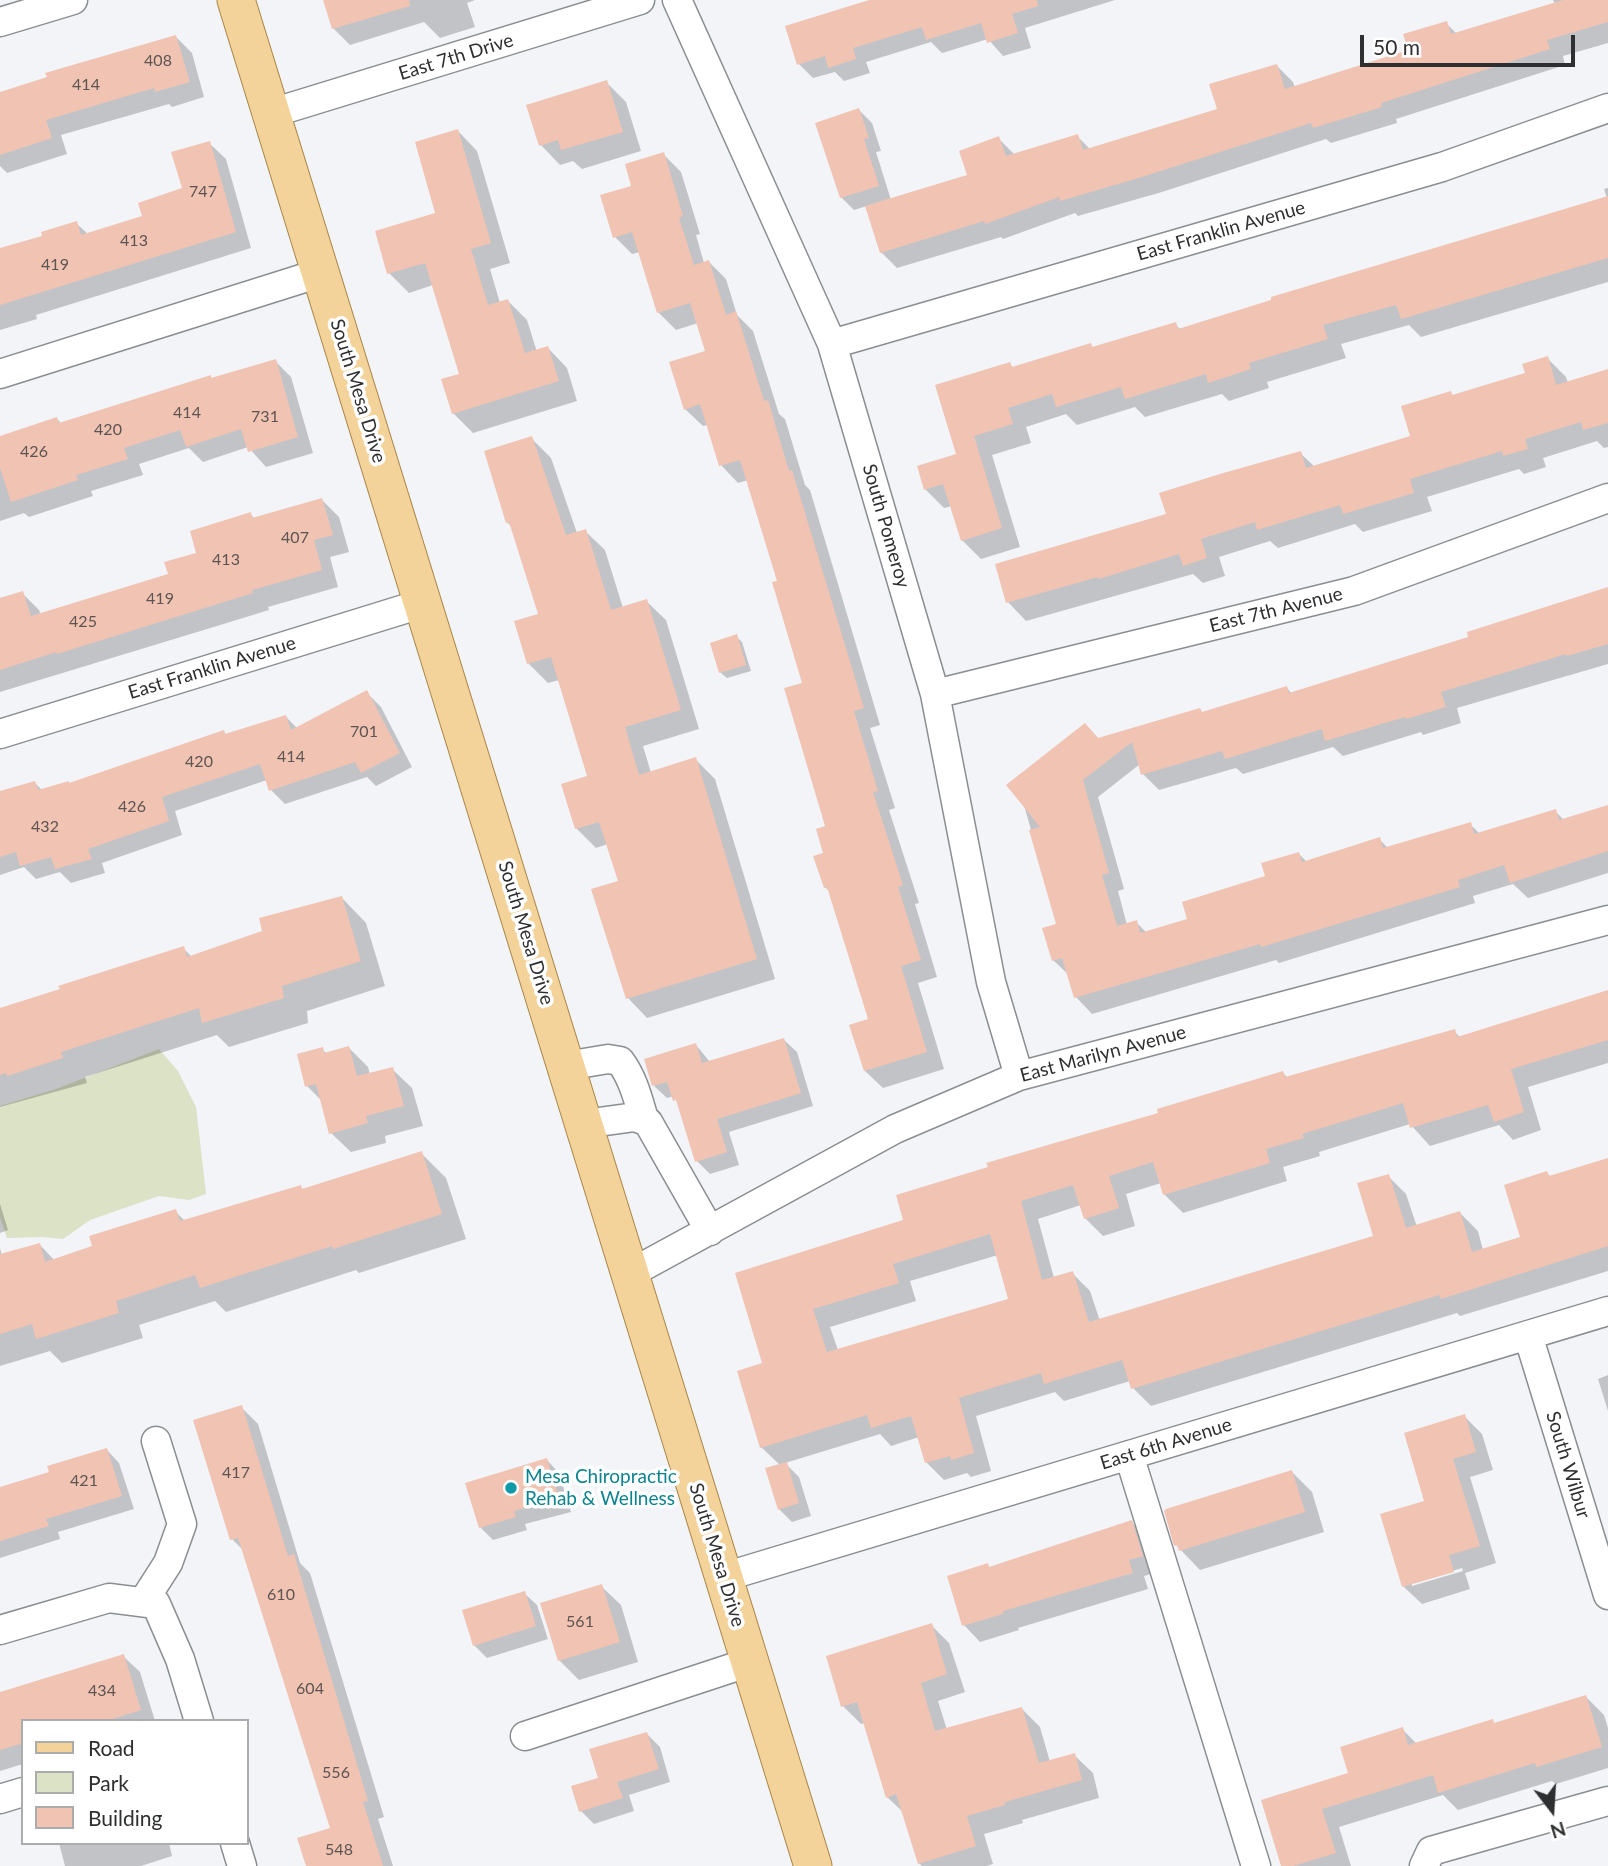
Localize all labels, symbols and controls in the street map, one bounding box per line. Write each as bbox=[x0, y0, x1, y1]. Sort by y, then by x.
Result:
scale bar bbox=[1363, 21, 1578, 65]
street label: East 7th Drive bbox=[396, 29, 516, 85]
text: 50 m bbox=[1373, 34, 1420, 59]
house number: 408 bbox=[144, 51, 172, 71]
house number: 414 bbox=[72, 75, 100, 95]
house number: 747 bbox=[189, 182, 217, 202]
street label: East Franklin Avenue bbox=[1134, 196, 1308, 266]
house number: 413 bbox=[120, 231, 148, 251]
house number: 419 bbox=[41, 255, 69, 275]
street label: South Mesa Drive bbox=[325, 316, 391, 466]
house number: 414 bbox=[173, 403, 201, 423]
house number: 731 bbox=[251, 407, 279, 427]
house number: 420 bbox=[94, 420, 122, 440]
house number: 426 bbox=[20, 442, 48, 462]
street label: South Pomeroy bbox=[857, 461, 915, 591]
house number: 407 bbox=[281, 528, 309, 548]
house number: 413 bbox=[212, 550, 240, 570]
street label: East 7th Avenue bbox=[1207, 582, 1345, 638]
house number: 419 bbox=[146, 589, 174, 609]
house number: 425 bbox=[69, 612, 97, 632]
street label: East Franklin Avenue bbox=[125, 632, 299, 704]
house number: 701 bbox=[350, 722, 378, 742]
house number: 414 bbox=[277, 747, 305, 767]
house number: 420 bbox=[185, 752, 213, 772]
house number: 426 bbox=[118, 797, 146, 817]
house number: 432 bbox=[31, 817, 59, 837]
street label: South Mesa Drive bbox=[493, 858, 559, 1008]
street label: East Marilyn Avenue bbox=[1017, 1021, 1189, 1087]
street label: South Wilbur bbox=[1541, 1409, 1595, 1521]
street label: East 6th Avenue bbox=[1097, 1413, 1235, 1475]
house number: 417 bbox=[222, 1463, 250, 1483]
place label: Mesa Chiropractic Rehab & Wellness bbox=[525, 1466, 677, 1510]
house number: 421 bbox=[70, 1471, 98, 1491]
marker: Mesa Chiropractic Rehab & Wellness bbox=[503, 1480, 519, 1496]
street label: South Mesa Drive bbox=[684, 1480, 750, 1630]
house number: 610 bbox=[267, 1585, 295, 1605]
house number: 561 bbox=[566, 1612, 594, 1632]
house number: 604 bbox=[296, 1679, 324, 1699]
house number: 434 bbox=[88, 1681, 116, 1701]
legend bbox=[21, 1719, 248, 1845]
text: Road bbox=[88, 1735, 135, 1760]
house number: 556 bbox=[322, 1763, 350, 1783]
text: Park bbox=[88, 1770, 129, 1795]
north arrow bbox=[1517, 1775, 1587, 1845]
text: Building bbox=[88, 1805, 163, 1830]
text: N bbox=[1548, 1817, 1569, 1844]
house number: 548 bbox=[325, 1840, 353, 1860]

